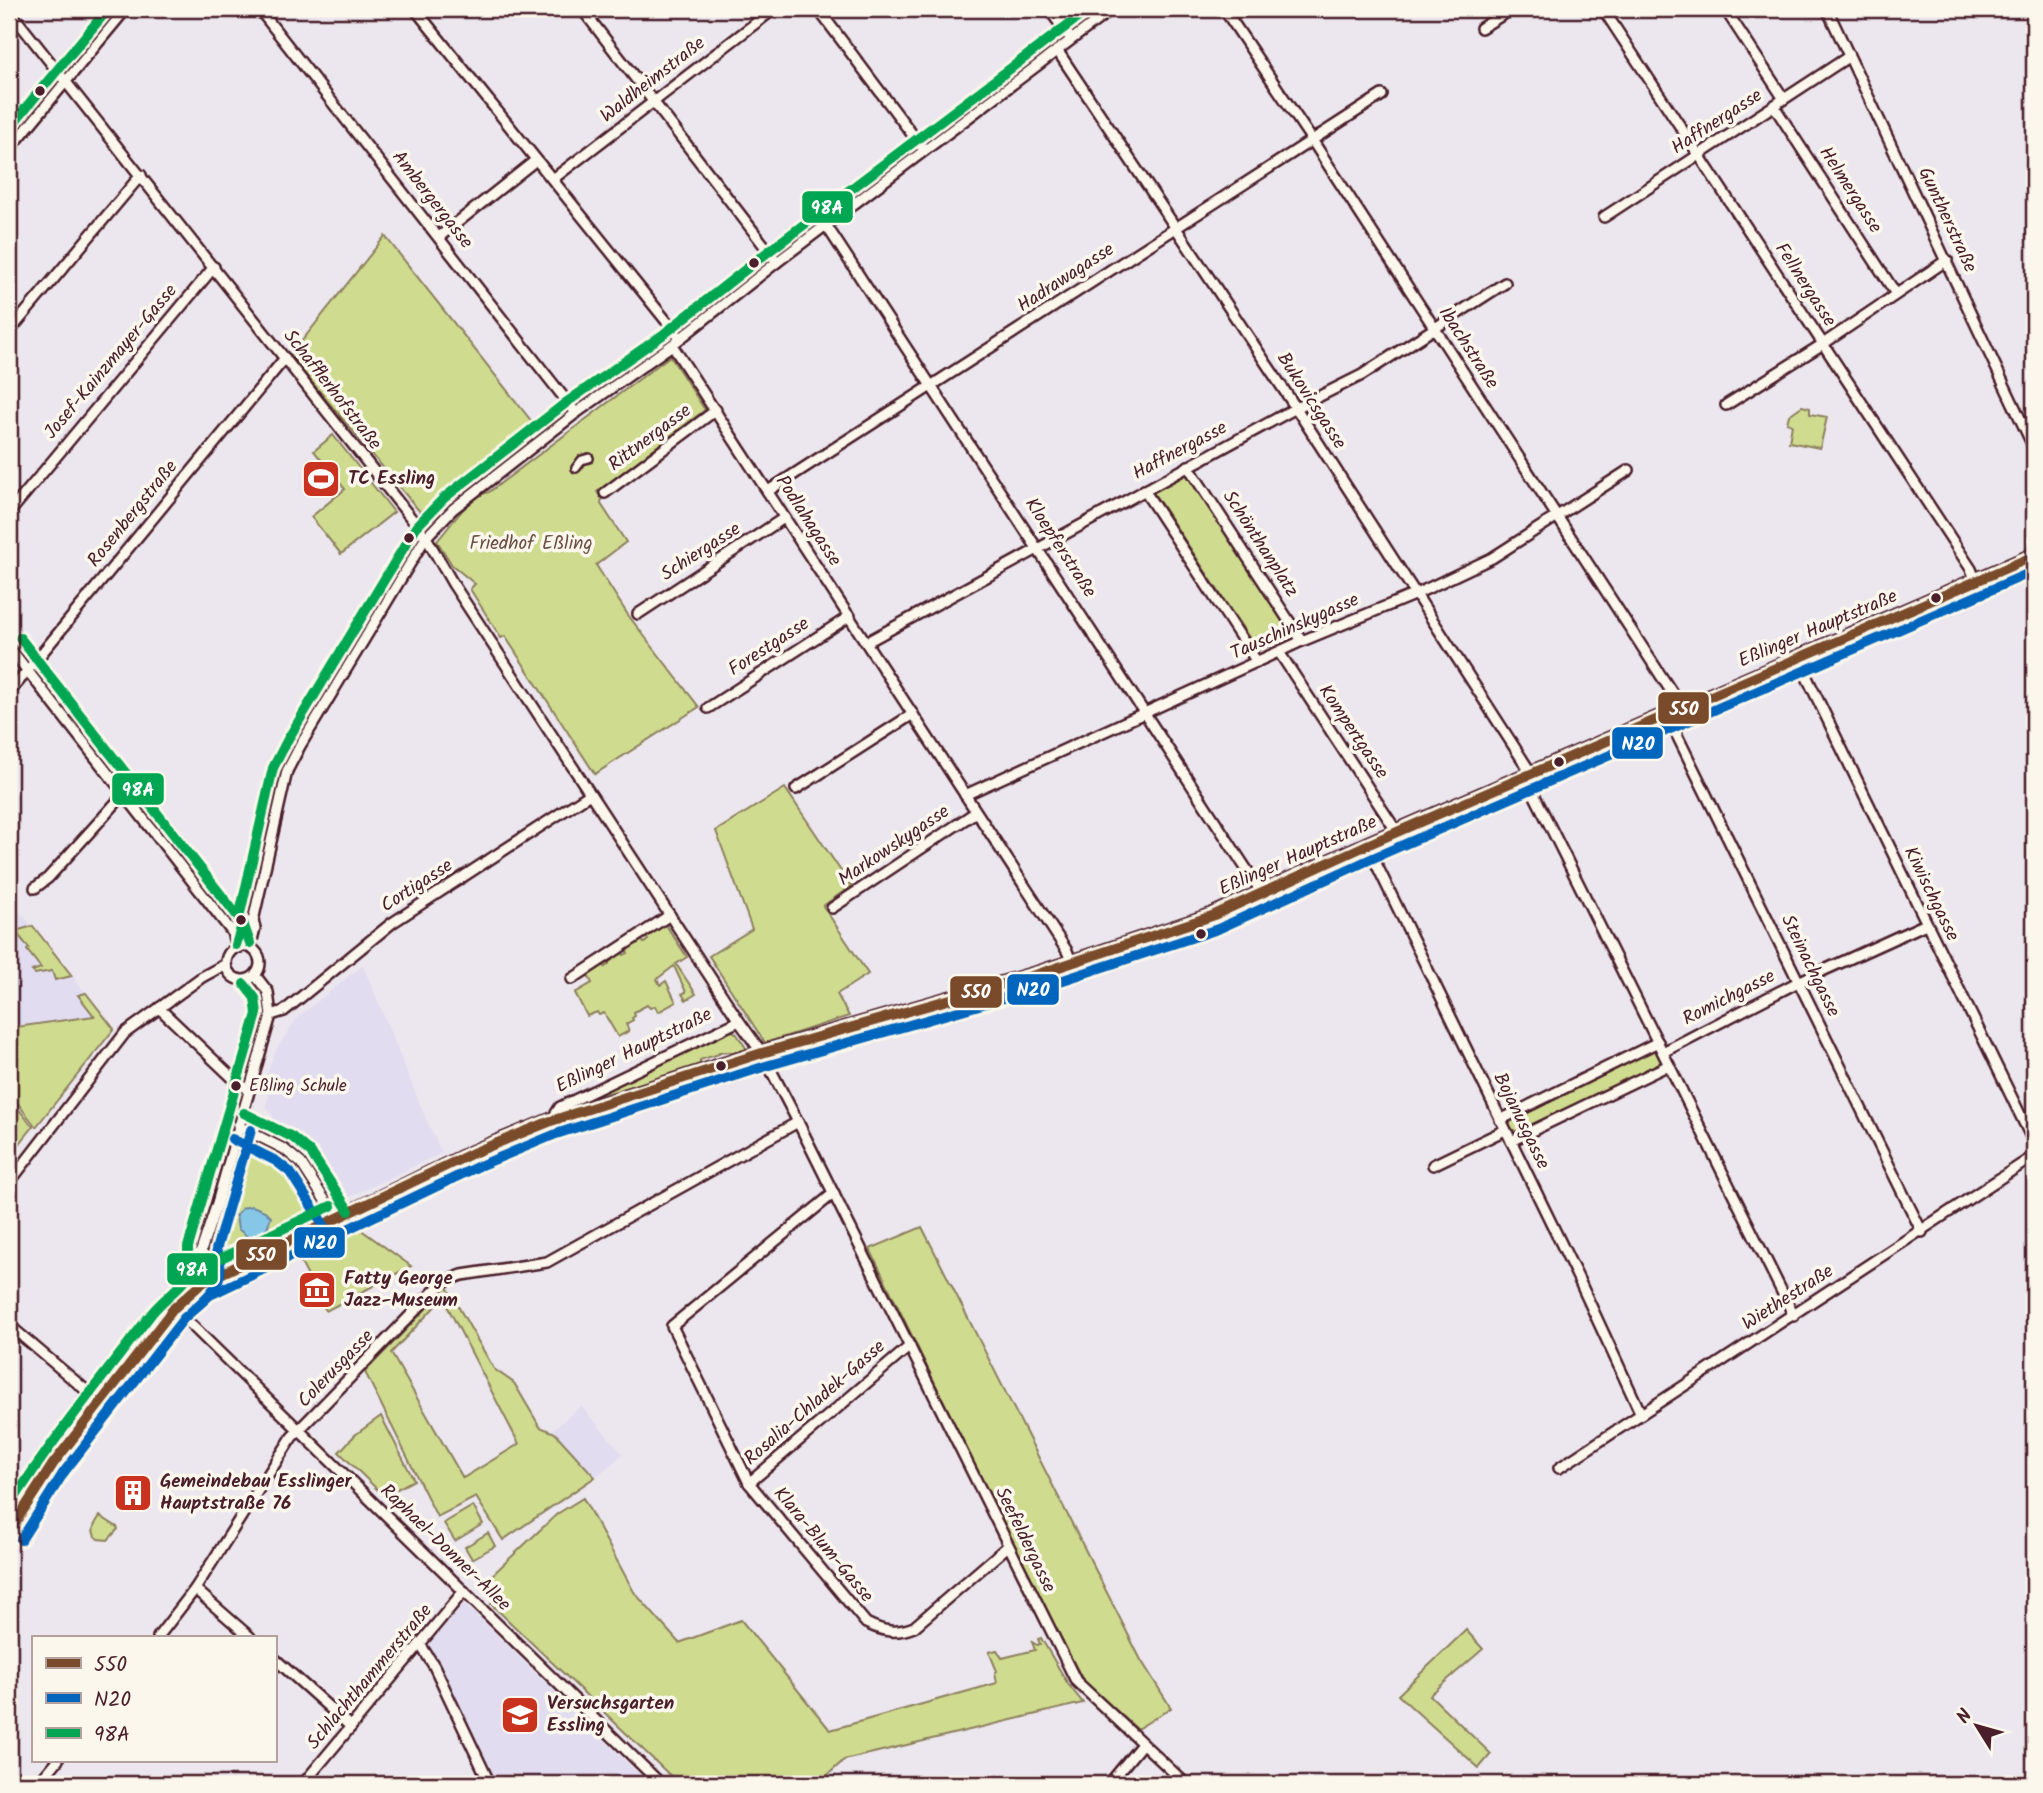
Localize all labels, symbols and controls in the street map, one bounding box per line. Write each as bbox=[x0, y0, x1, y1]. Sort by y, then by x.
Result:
street label: Waldheimstraße bbox=[594, 29, 712, 131]
street label: Haffnergasse bbox=[1665, 81, 1769, 163]
unlabelled marker bbox=[33, 84, 47, 98]
street label: Helmergasse bbox=[1811, 140, 1890, 240]
street label: Ambergergasse bbox=[384, 144, 480, 256]
street label: Guntherstraße bbox=[1909, 162, 1985, 278]
line badge: 98A bbox=[801, 190, 854, 224]
text: 98A bbox=[811, 194, 843, 224]
street label: Hadrawagasse bbox=[1011, 235, 1121, 321]
street label: Fellnergasse bbox=[1766, 237, 1844, 334]
unlabelled marker bbox=[747, 256, 761, 270]
street label: Josef-Kainzmayer-Gasse bbox=[37, 277, 185, 446]
street label: Ibachstraße bbox=[1430, 301, 1506, 396]
street label: Schafflerhofstraße bbox=[275, 323, 389, 457]
street label: Bukovicsgasse bbox=[1268, 346, 1354, 456]
street label: Rittnergasse bbox=[602, 396, 699, 479]
street label: Haffnergasse bbox=[1127, 413, 1233, 489]
street label: Rosenbergstraße bbox=[80, 453, 186, 574]
sports icon: TC Essling bbox=[300, 458, 342, 500]
place label: TC Essling bbox=[348, 464, 435, 494]
street label: Podlahagasse bbox=[767, 469, 849, 573]
street label: Schönthanplatz bbox=[1214, 485, 1306, 603]
street label: Kloepferstraße bbox=[1016, 492, 1104, 605]
street label: Schiergasse bbox=[655, 514, 748, 589]
park label: Friedhof Eßling bbox=[470, 529, 592, 559]
unlabelled marker bbox=[402, 531, 416, 545]
street label: Eßlinger Hauptstraße bbox=[1734, 582, 1903, 676]
street label: Tauschinskygasse bbox=[1226, 585, 1365, 669]
unlabelled marker bbox=[1929, 591, 1943, 605]
street label: Forestgasse bbox=[722, 609, 816, 685]
street label: Kompertgasse bbox=[1310, 678, 1396, 786]
line badge: 550 bbox=[1657, 691, 1710, 725]
text: 550 bbox=[1669, 695, 1699, 725]
line badge: N20 bbox=[1611, 726, 1664, 760]
text: N20 bbox=[1622, 730, 1655, 760]
unlabelled marker bbox=[1552, 755, 1566, 769]
line badge: 98A bbox=[111, 772, 165, 806]
text: 98A bbox=[122, 776, 154, 806]
street label: Markowskygasse bbox=[832, 797, 956, 895]
street label: Eßlinger Hauptstraße bbox=[1214, 807, 1382, 904]
street label: Kiwischgasse bbox=[1895, 841, 1967, 947]
street label: Cortigasse bbox=[375, 851, 459, 921]
street label: Steinachgasse bbox=[1772, 910, 1848, 1023]
unlabelled marker bbox=[234, 913, 248, 927]
unlabelled marker bbox=[1194, 927, 1208, 941]
street label: Romichgasse bbox=[1677, 962, 1781, 1034]
line badge: N20 bbox=[1006, 973, 1060, 1006]
line badge: 550 bbox=[949, 975, 1003, 1009]
text: N20 bbox=[1017, 976, 1050, 1006]
text: 550 bbox=[961, 978, 991, 1008]
street label: Eßlinger Hauptstraße bbox=[551, 1000, 718, 1102]
unlabelled marker bbox=[714, 1059, 728, 1073]
street label: Bojanusgasse bbox=[1485, 1067, 1558, 1175]
place label: Eßling Schule bbox=[249, 1073, 347, 1100]
marker: Eßling Schule bbox=[229, 1079, 243, 1093]
line badge: N20 bbox=[293, 1226, 346, 1259]
text: N20 bbox=[304, 1229, 337, 1259]
line badge: 550 bbox=[235, 1238, 288, 1271]
text: 550 bbox=[246, 1241, 276, 1271]
line badge: 98A bbox=[166, 1252, 219, 1286]
text: 98A bbox=[176, 1256, 208, 1286]
street label: Wiethestraße bbox=[1736, 1257, 1840, 1339]
place label: Fatty George Jazz-Museum bbox=[344, 1264, 458, 1316]
museum icon: Fatty George Jazz-Museum bbox=[296, 1269, 338, 1311]
street label: Colerusgasse bbox=[291, 1323, 382, 1415]
street label: Rosalia-Chladek-Gasse bbox=[737, 1332, 893, 1473]
place label: Gemeindebau Esslinger Hauptstraße 76 bbox=[160, 1467, 353, 1519]
building icon: Gemeindebau Esslinger Hauptstraße 76 bbox=[112, 1472, 154, 1514]
street label: Raphael-Donner-Allee bbox=[372, 1477, 518, 1619]
street label: Klara-Blum-Gasse bbox=[765, 1480, 881, 1610]
street label: Seefeldergasse bbox=[986, 1482, 1064, 1598]
street label: Schlachthammerstraße bbox=[300, 1597, 441, 1757]
legend bbox=[32, 1636, 276, 1762]
text: 550 bbox=[94, 1649, 127, 1682]
text: N20 bbox=[94, 1684, 131, 1717]
place label: Versuchsgarten Essling bbox=[547, 1689, 674, 1741]
north arrow bbox=[1941, 1692, 2011, 1762]
school or university icon: Versuchsgarten Essling bbox=[499, 1694, 541, 1736]
text: N bbox=[1949, 1703, 1981, 1731]
text: 98A bbox=[94, 1719, 130, 1752]

